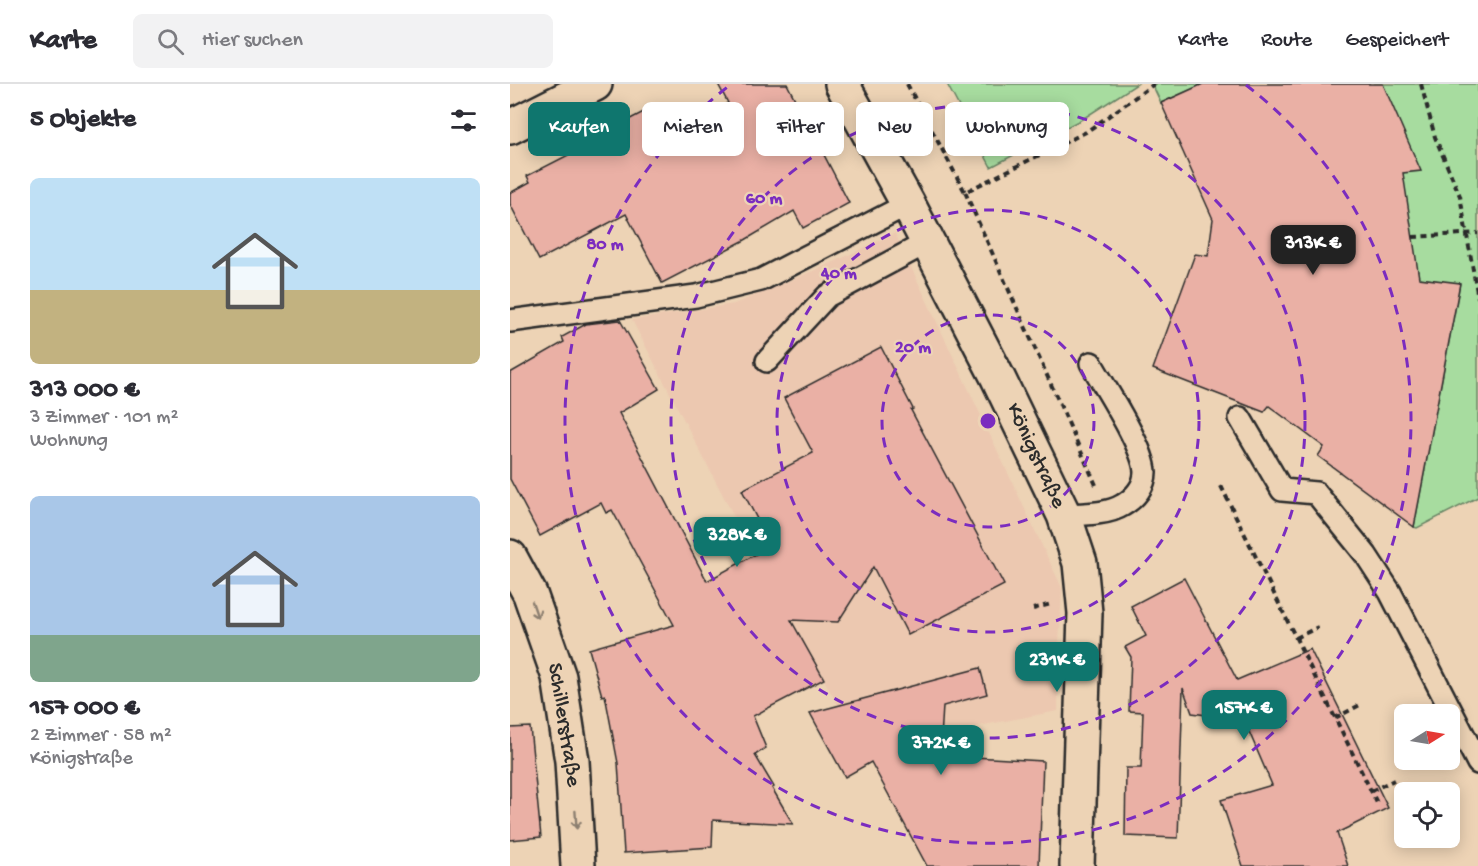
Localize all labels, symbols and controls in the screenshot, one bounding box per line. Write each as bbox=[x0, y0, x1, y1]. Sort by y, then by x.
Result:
search box bbox=[133, 14, 553, 68]
text: Karte bbox=[30, 25, 97, 58]
icon: search bbox=[154, 25, 187, 58]
text: Hier suchen bbox=[202, 28, 303, 54]
text: Karte bbox=[1178, 29, 1228, 54]
text: Route bbox=[1261, 29, 1312, 54]
text: Gespeichert bbox=[1345, 29, 1448, 54]
chip: Kaufen bbox=[528, 102, 630, 156]
chip: Mieten bbox=[642, 102, 744, 156]
chip: Filter bbox=[756, 102, 844, 156]
chip: Neu bbox=[856, 102, 933, 156]
chip: Wohnung bbox=[945, 102, 1069, 156]
icon: filters bbox=[447, 104, 480, 137]
text: 5 Objekte bbox=[30, 105, 136, 136]
text: 60 m bbox=[746, 189, 782, 210]
icon: home bbox=[201, 217, 309, 325]
pin: 313K € bbox=[1264, 225, 1362, 276]
text: 313K € bbox=[1285, 233, 1341, 256]
text: 80 m bbox=[586, 235, 624, 256]
text: 40 m bbox=[820, 264, 857, 285]
text: 20 m bbox=[895, 338, 931, 359]
text: 313 000 € bbox=[30, 376, 140, 407]
street label: Königstraße bbox=[999, 399, 1071, 513]
text: 3 Zimmer · 101 m² bbox=[30, 407, 178, 430]
centre of rings bbox=[978, 411, 998, 431]
text: Wohnung bbox=[30, 430, 108, 453]
pin: 328K € bbox=[688, 517, 786, 568]
text: 328K € bbox=[708, 525, 766, 548]
icon: home bbox=[201, 535, 309, 643]
one-way arrow bbox=[531, 600, 542, 619]
pin: 231K € bbox=[1008, 642, 1106, 693]
text: 231K € bbox=[1029, 650, 1085, 673]
street label: Schillerstraße bbox=[540, 661, 586, 789]
pin: 157K € bbox=[1195, 690, 1293, 741]
text: 157 000 € bbox=[30, 694, 140, 725]
text: 157K € bbox=[1216, 698, 1272, 721]
north arrow bbox=[1394, 704, 1460, 770]
map controls bbox=[1394, 704, 1460, 848]
text: 2 Zimmer · 58 m² bbox=[30, 725, 172, 748]
pin: 372K € bbox=[892, 725, 990, 776]
text: 372K € bbox=[912, 733, 970, 756]
text: Königstraße bbox=[30, 748, 133, 771]
button: locate bbox=[1394, 782, 1460, 848]
one-way arrow bbox=[571, 810, 582, 830]

